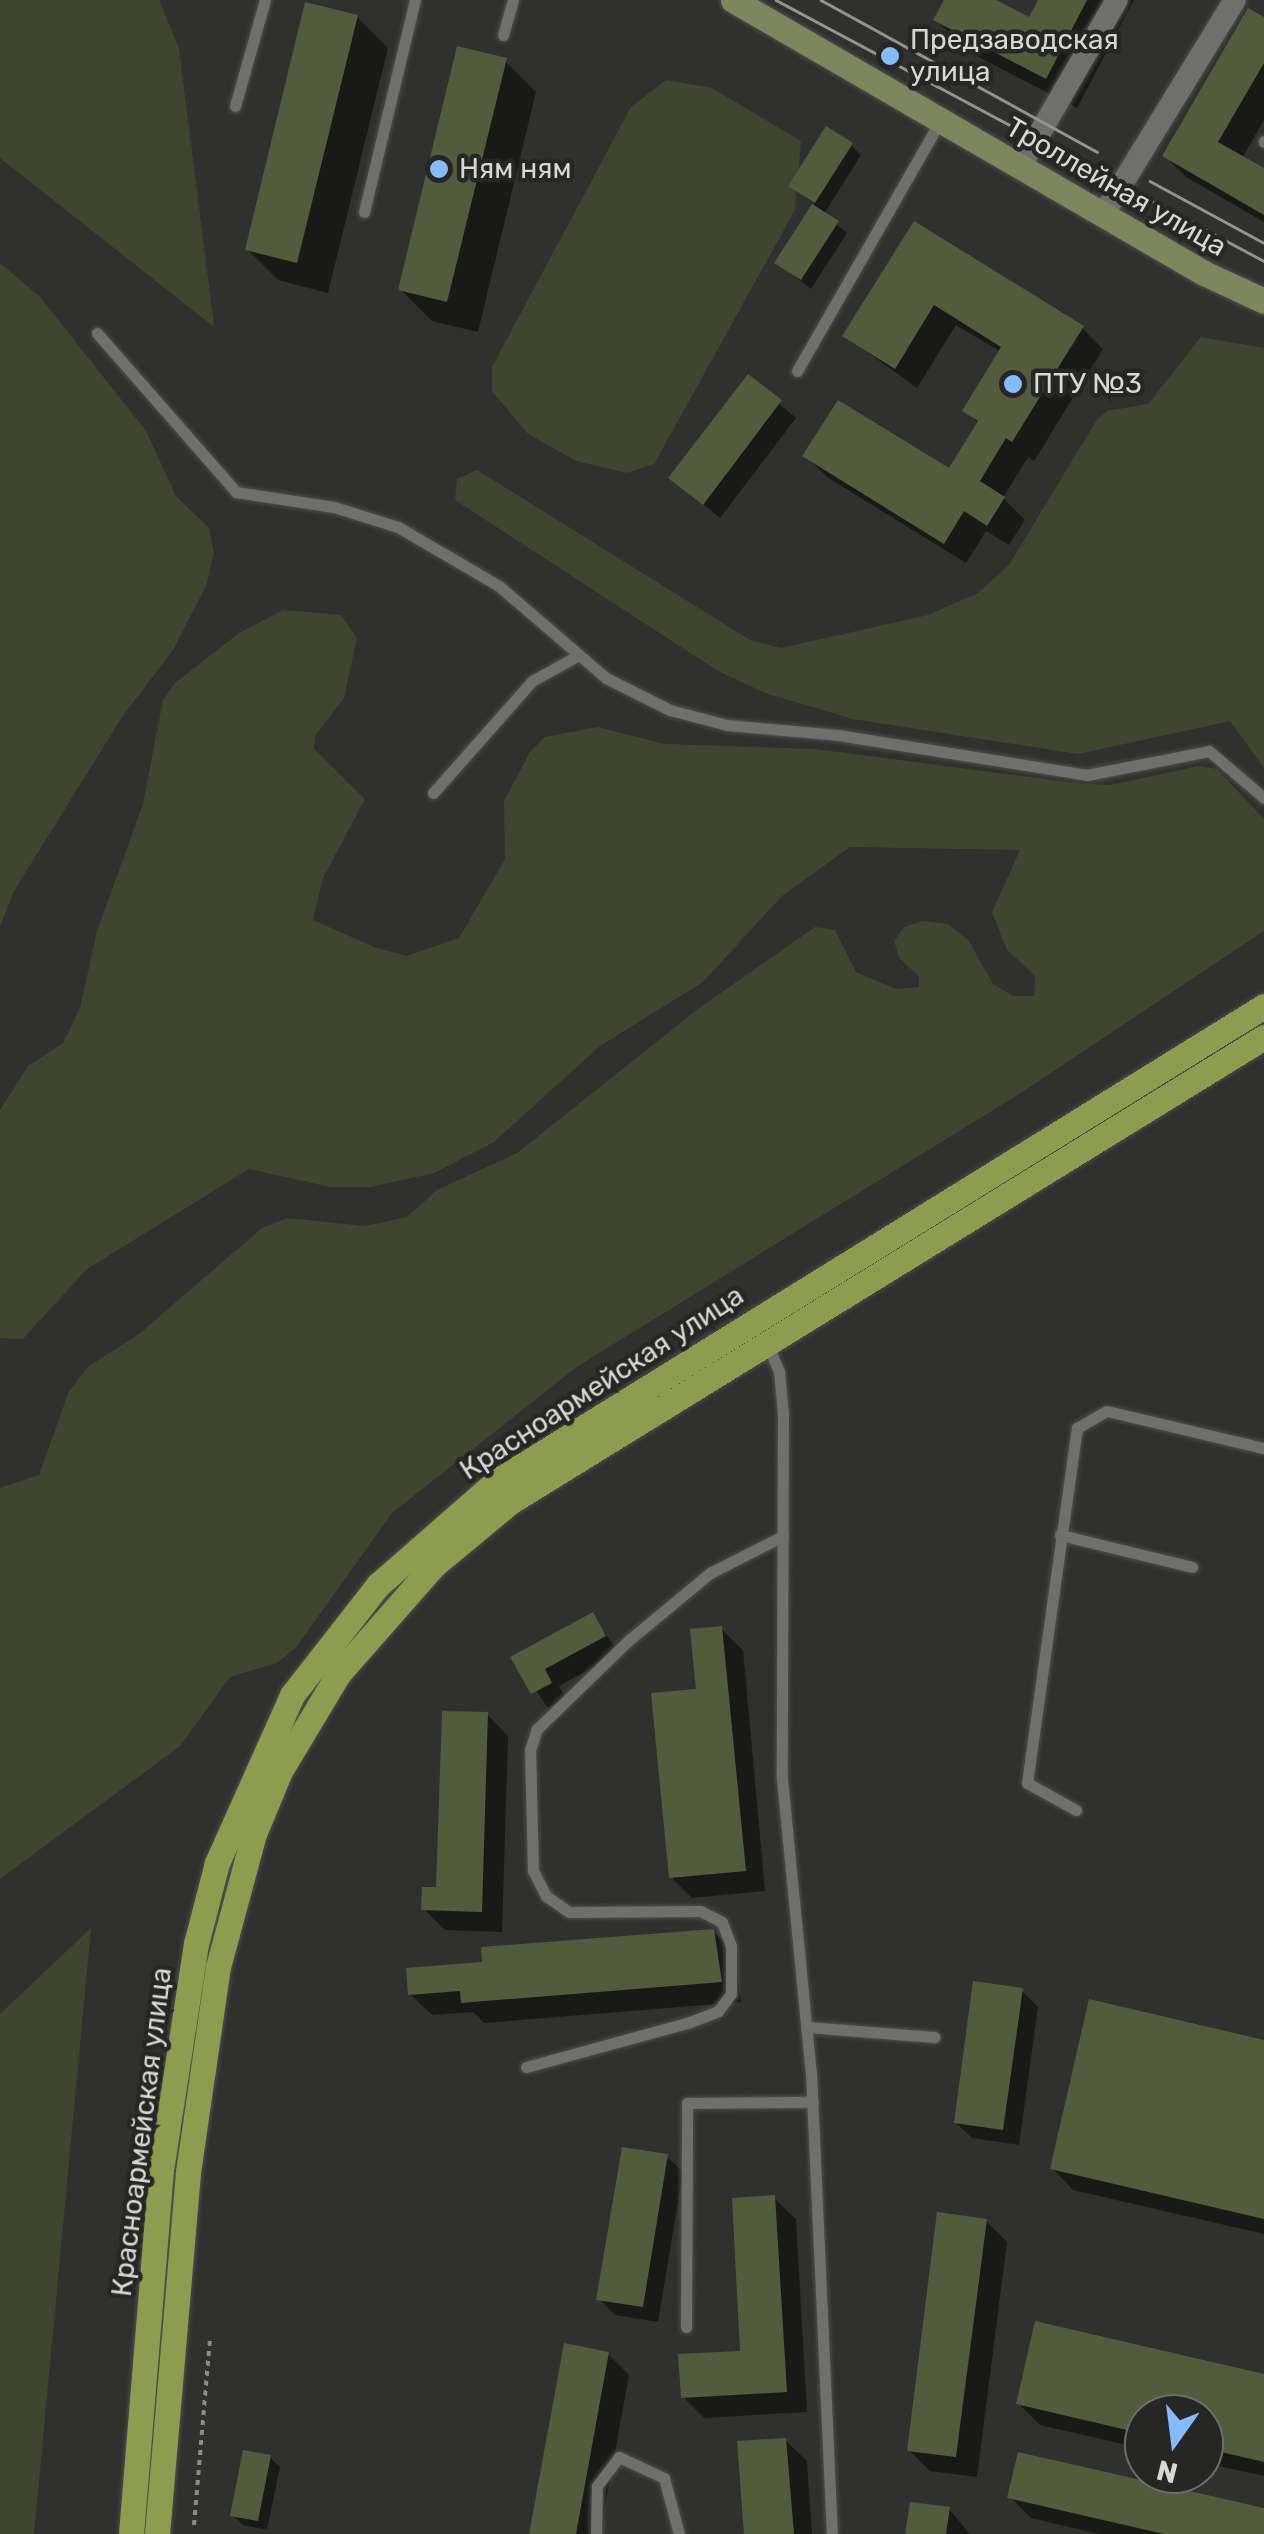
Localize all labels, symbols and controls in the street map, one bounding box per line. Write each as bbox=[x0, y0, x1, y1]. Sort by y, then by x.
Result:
place label: Предзаводская улица bbox=[910, 23, 1119, 89]
marker: Предзаводская улица bbox=[879, 45, 901, 67]
street label: Троллейная улица bbox=[1000, 110, 1232, 264]
place label: Ням ням bbox=[459, 152, 572, 186]
marker: Ням ням bbox=[428, 158, 450, 180]
place label: ПТУ №3 bbox=[1033, 367, 1142, 401]
marker: ПТУ №3 bbox=[1002, 373, 1024, 395]
street label: Красноармейская улица bbox=[454, 1279, 750, 1487]
street label: Красноармейская улица bbox=[105, 1966, 179, 2298]
north arrow bbox=[1124, 2394, 1224, 2494]
text: N bbox=[1153, 2453, 1181, 2490]

